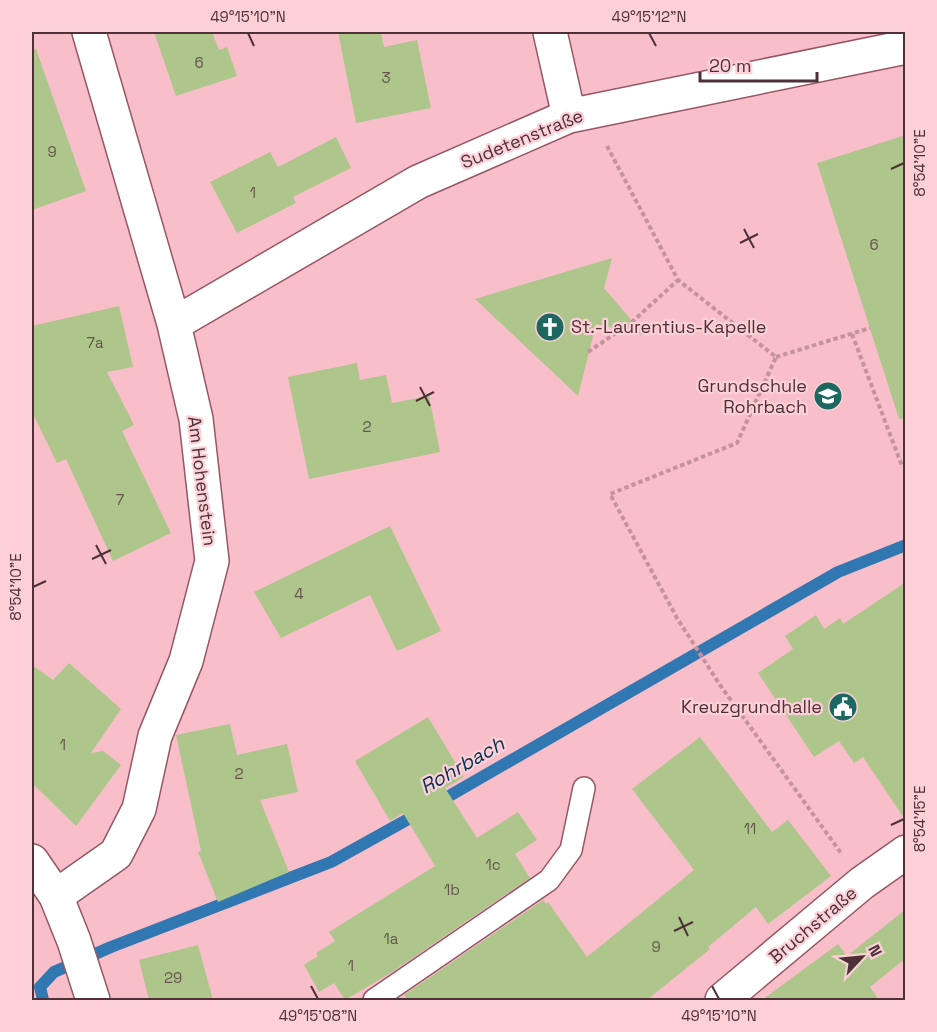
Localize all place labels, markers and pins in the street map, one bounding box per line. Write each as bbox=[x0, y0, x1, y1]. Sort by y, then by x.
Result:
church icon: St.-Laurentius-Kapelle bbox=[534, 311, 566, 343]
place label: St.-Laurentius-Kapelle bbox=[571, 315, 766, 338]
place label: Grundschule Rohrbach bbox=[697, 374, 807, 418]
school or university icon: Grundschule Rohrbach bbox=[812, 380, 844, 412]
public building icon: Kreuzgrundhalle bbox=[827, 691, 859, 723]
place label: Kreuzgrundhalle bbox=[681, 695, 822, 718]

